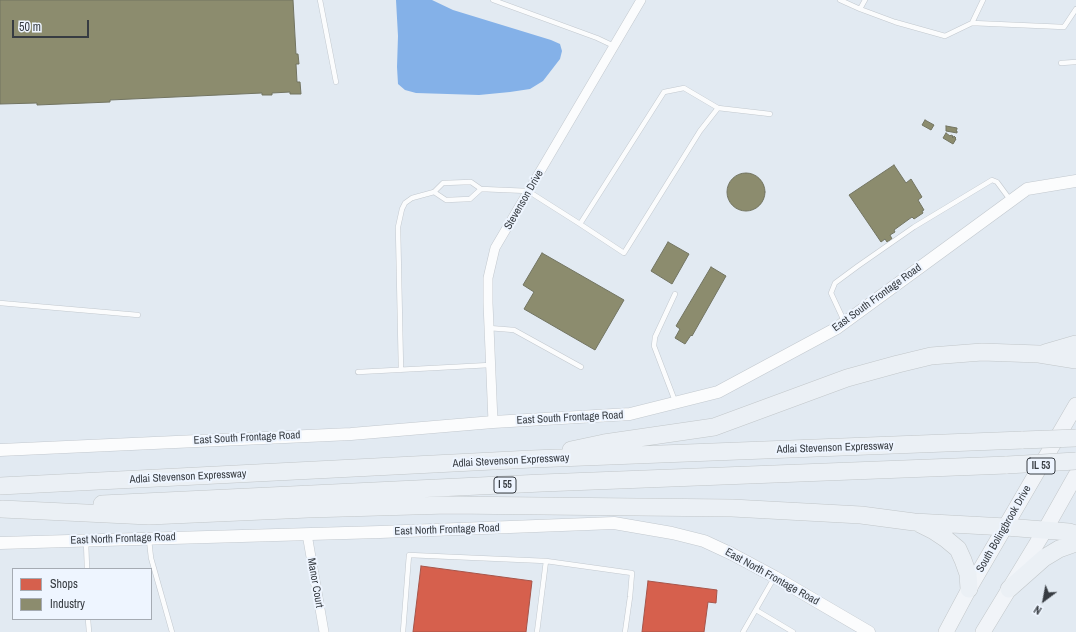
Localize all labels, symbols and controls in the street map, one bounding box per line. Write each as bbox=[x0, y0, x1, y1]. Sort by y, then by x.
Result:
scale bar bbox=[14, 12, 91, 38]
text: 50 m bbox=[19, 19, 41, 35]
street label: Stevenson Drive bbox=[502, 168, 546, 232]
street label: East South Frontage Road bbox=[830, 261, 924, 335]
street label: East South Frontage Road bbox=[516, 409, 624, 427]
street label: East South Frontage Road bbox=[193, 429, 301, 447]
street label: Adlai Stevenson Expressway bbox=[776, 439, 894, 457]
street label: Adlai Stevenson Expressway bbox=[452, 451, 570, 471]
road number: IL 53 bbox=[1027, 458, 1055, 474]
street label: Adlai Stevenson Expressway bbox=[129, 467, 247, 487]
road number: I 55 bbox=[494, 477, 516, 493]
street label: South Bolingbrook Drive bbox=[974, 483, 1034, 575]
street label: East North Frontage Road bbox=[394, 522, 500, 538]
street label: East North Frontage Road bbox=[70, 531, 176, 547]
street label: East North Frontage Road bbox=[723, 546, 821, 608]
street label: Manor Court bbox=[304, 557, 326, 609]
legend bbox=[12, 568, 152, 620]
text: Shops bbox=[50, 576, 78, 592]
north arrow bbox=[1024, 580, 1064, 620]
text: Industry bbox=[50, 596, 85, 612]
text: N bbox=[1031, 603, 1044, 618]

